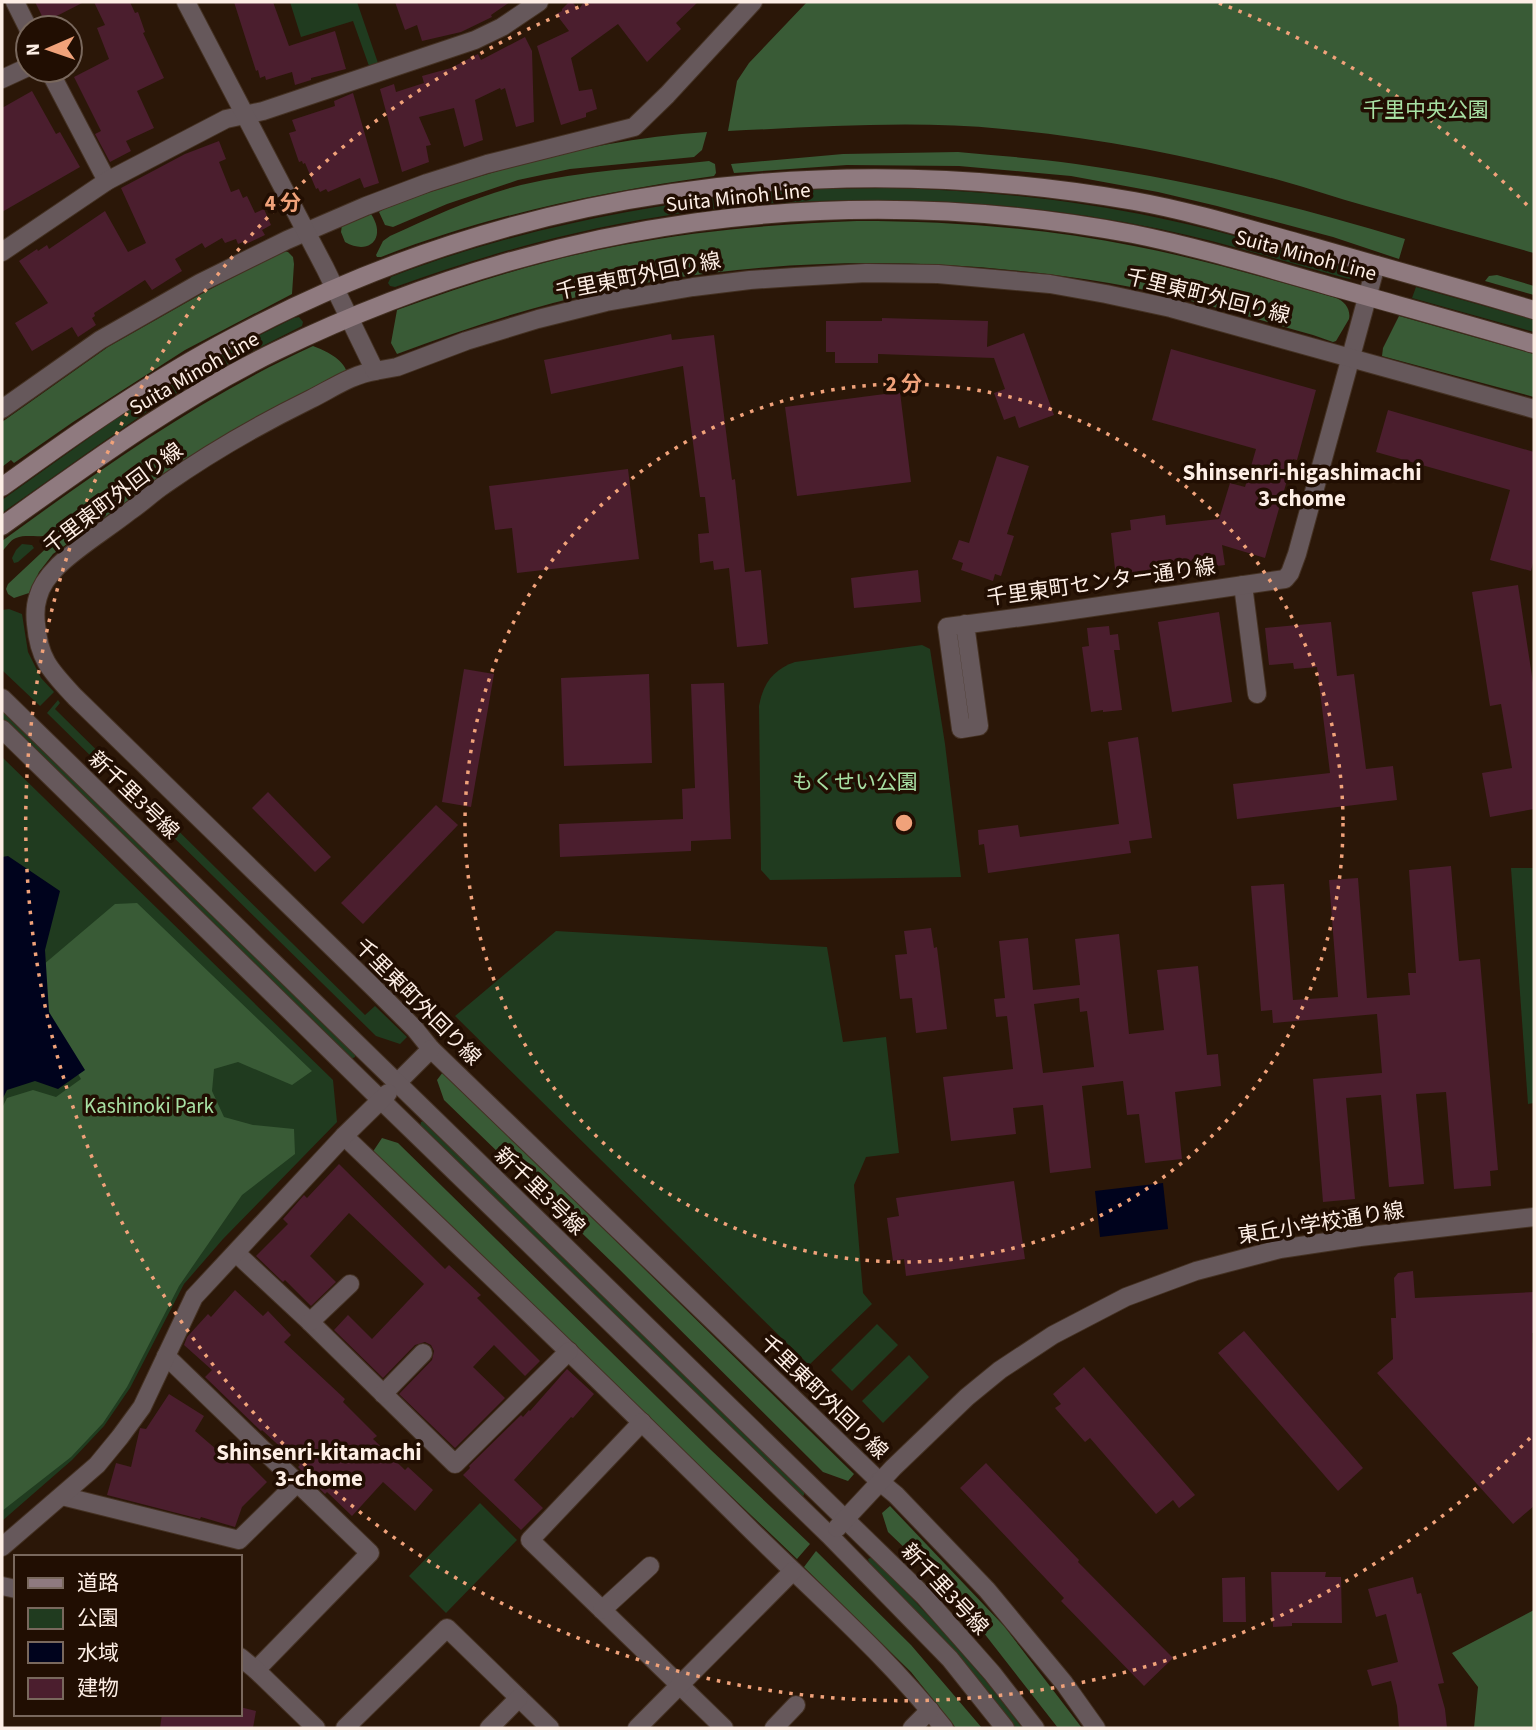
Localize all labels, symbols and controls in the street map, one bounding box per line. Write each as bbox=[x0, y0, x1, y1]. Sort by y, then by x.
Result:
north arrow bbox=[14, 14, 84, 84]
text: N bbox=[20, 43, 47, 56]
park label: 千里中央公園 bbox=[1363, 95, 1489, 125]
street label: Suita Minoh Line bbox=[664, 174, 812, 220]
text: 4 分 bbox=[265, 188, 301, 218]
street label: Suita Minoh Line bbox=[1232, 222, 1380, 288]
street label: 千里東町外回り線 bbox=[553, 245, 723, 307]
street label: 千里東町外回り線 bbox=[1123, 261, 1293, 331]
street label: Suita Minoh Line bbox=[124, 324, 264, 422]
text: 2 分 bbox=[886, 369, 922, 399]
street label: 千里東町外回り線 bbox=[37, 435, 189, 561]
district label: Shinsenri-higashimachi 3-chome bbox=[1182, 456, 1422, 515]
street label: 千里東町センター通り線 bbox=[985, 551, 1217, 613]
street label: 新千里3号線 bbox=[82, 744, 186, 846]
park label: もくせい公園 bbox=[792, 767, 918, 797]
centre of rings bbox=[892, 811, 916, 835]
street label: 千里東町外回り線 bbox=[348, 932, 488, 1072]
park label: Kashinoki Park bbox=[84, 1091, 215, 1121]
street label: 新千里3号線 bbox=[488, 1140, 592, 1242]
street label: 東丘小学校通り線 bbox=[1236, 1195, 1406, 1251]
street label: 千里東町外回り線 bbox=[753, 1328, 895, 1466]
district label: Shinsenri-kitamachi 3-chome bbox=[216, 1436, 422, 1495]
street label: 新千里3号線 bbox=[895, 1537, 995, 1641]
legend bbox=[14, 1555, 242, 1716]
text: 道路 bbox=[77, 1568, 119, 1598]
text: 公園 bbox=[77, 1603, 119, 1633]
text: 水域 bbox=[77, 1638, 119, 1668]
text: 建物 bbox=[77, 1673, 119, 1703]

